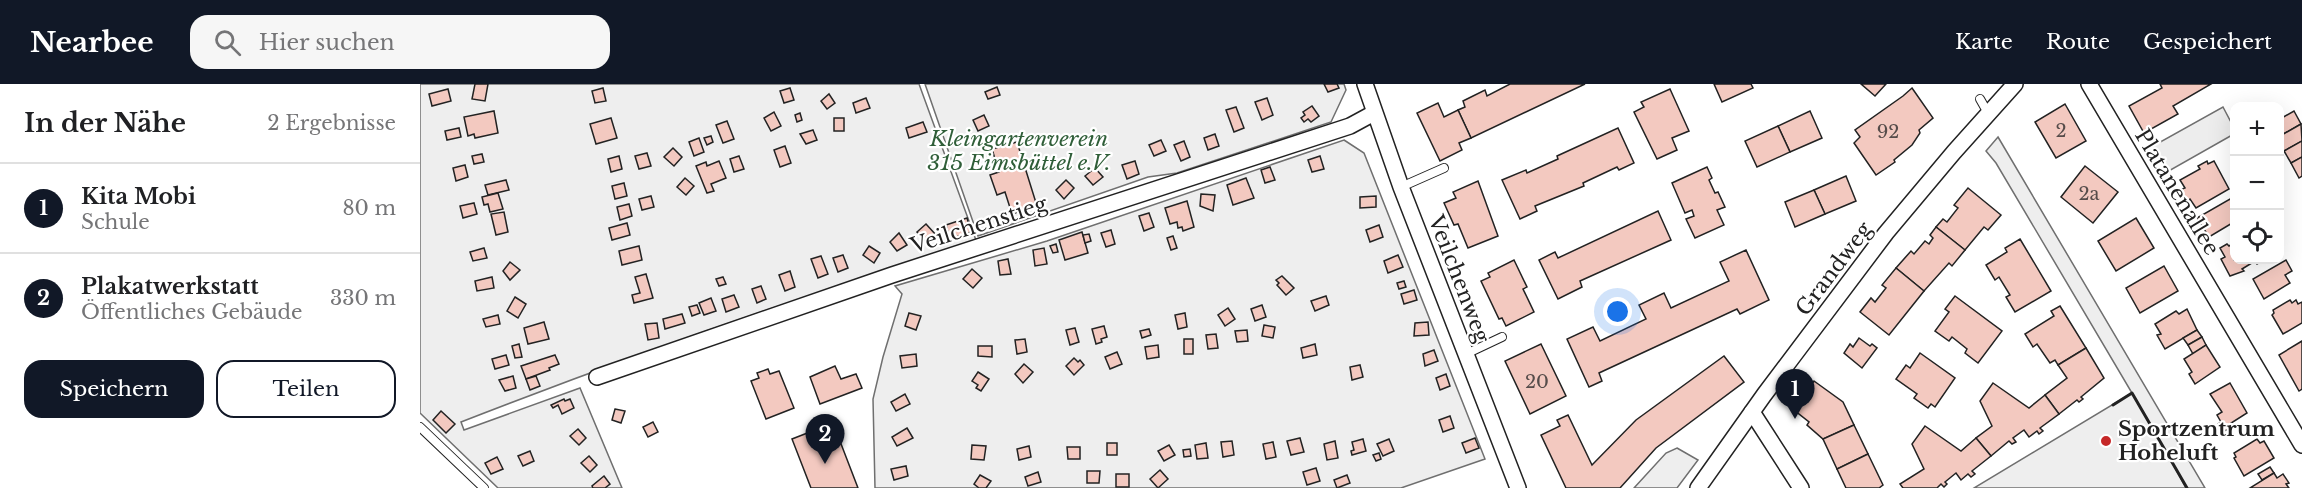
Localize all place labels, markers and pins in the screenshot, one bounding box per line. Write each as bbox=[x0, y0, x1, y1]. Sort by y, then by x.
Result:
pin: 1 bbox=[1776, 370, 1814, 419]
pin: 2 bbox=[806, 414, 844, 464]
place label: Sportzentrum Hoheluft bbox=[2118, 416, 2275, 466]
marker: Sportzentrum Hoheluft bbox=[2099, 434, 2113, 448]

